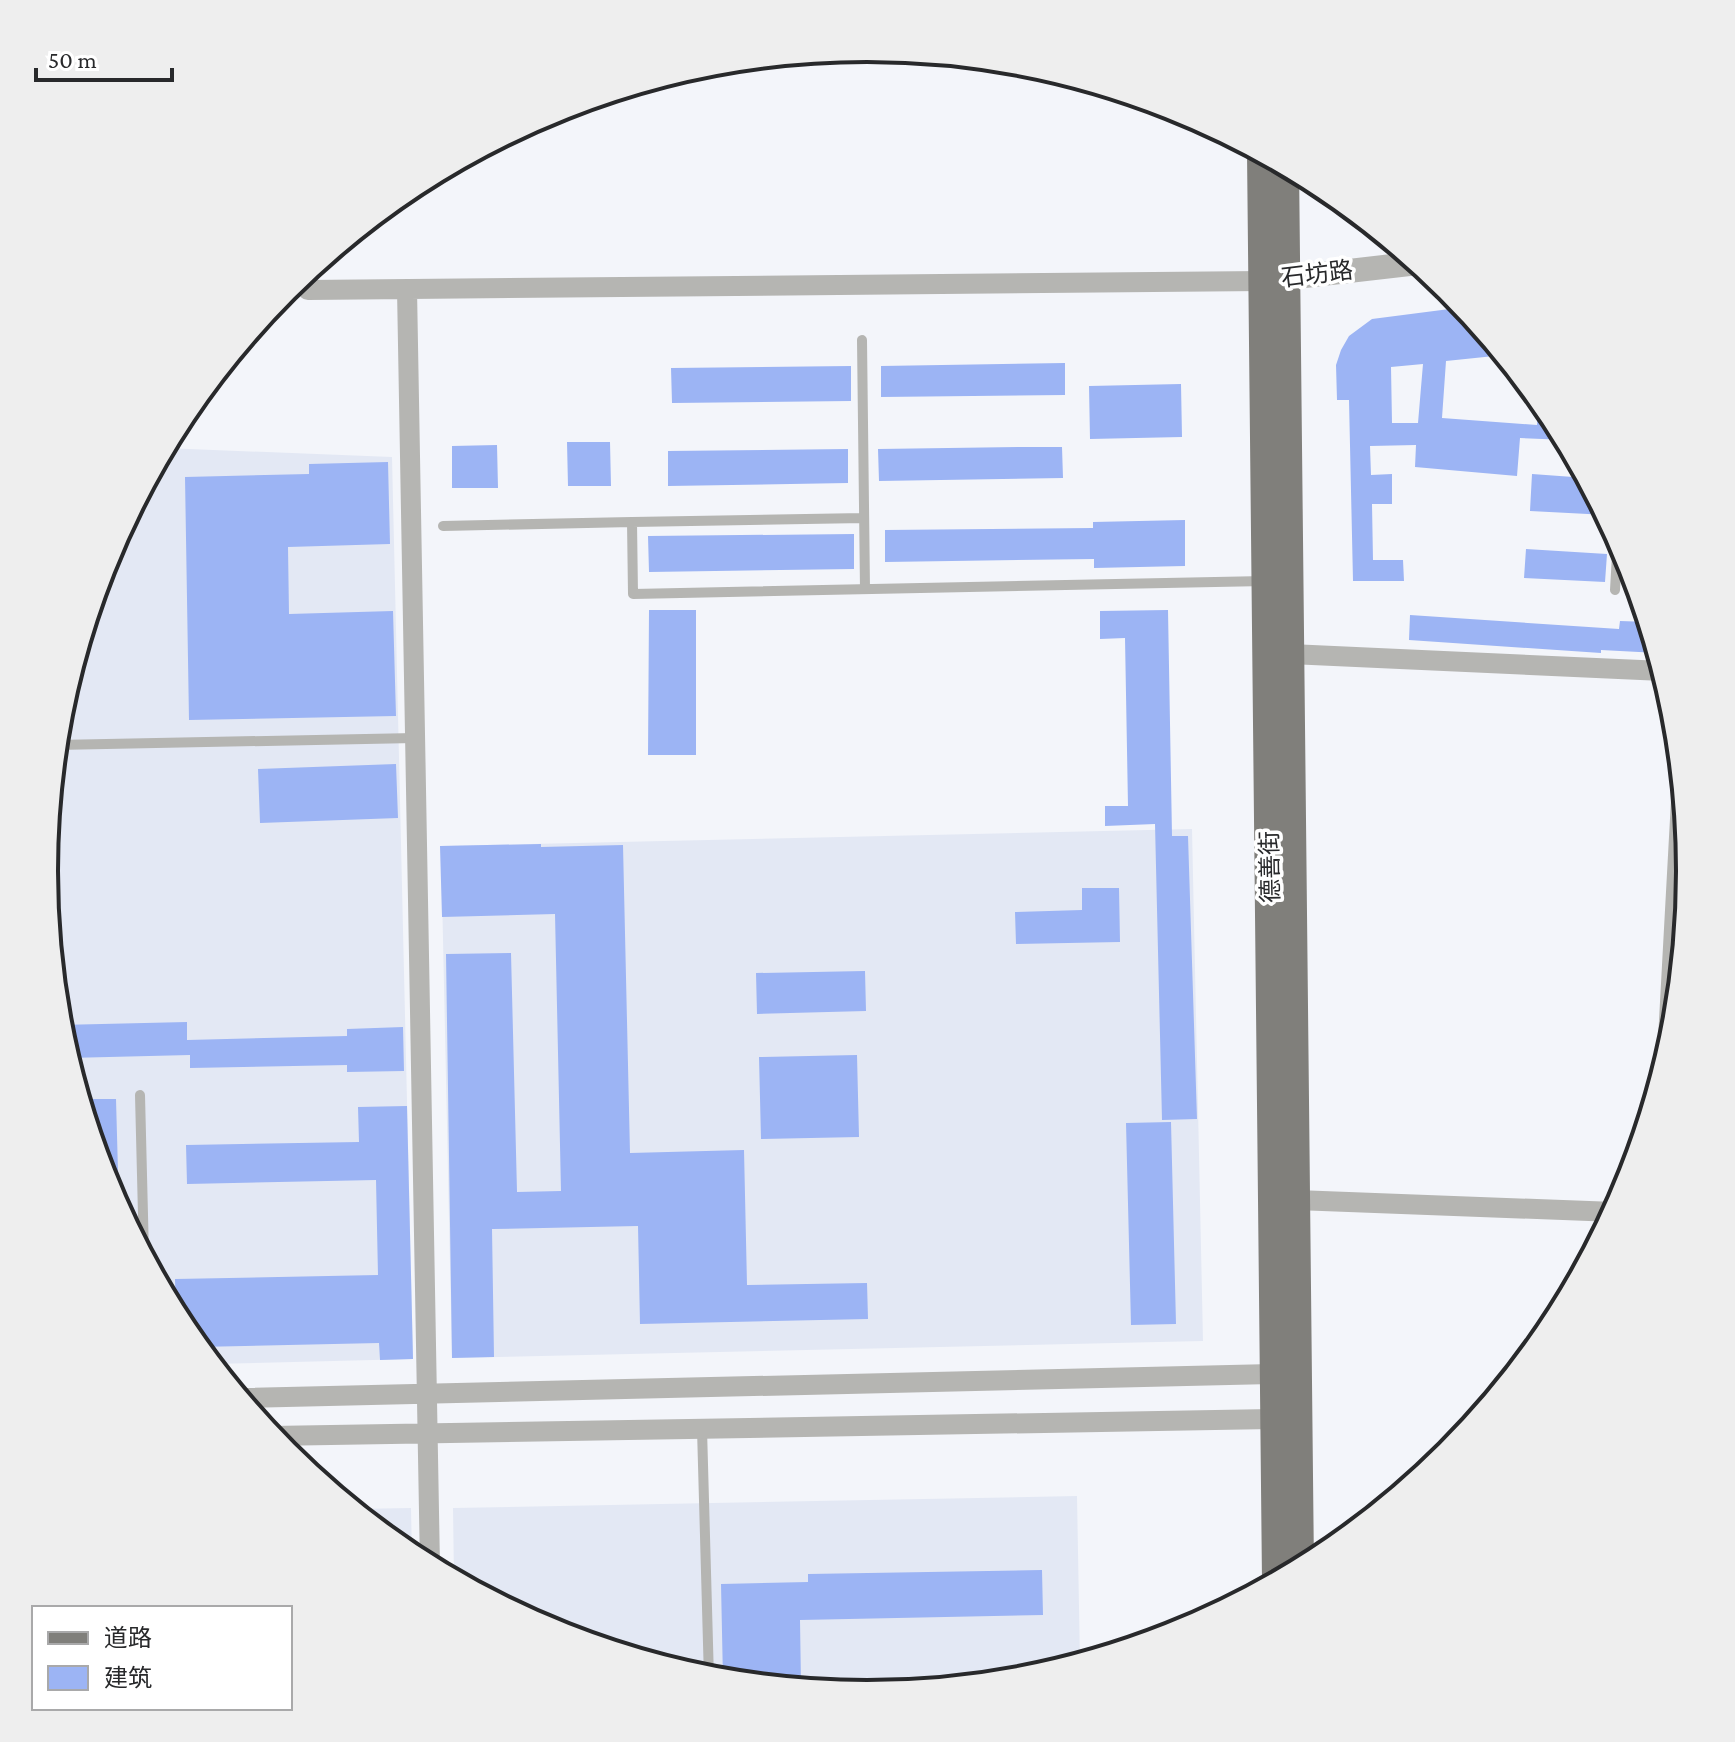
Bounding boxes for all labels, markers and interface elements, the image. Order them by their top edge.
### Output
scale bar [36,32,172,82]
text: 50 m [48,46,97,73]
street label: 石坊路 [1280,256,1354,291]
street label: 德善街 [1255,831,1284,903]
legend [32,1606,292,1710]
text: 道路 [104,1624,152,1651]
text: 建筑 [104,1664,152,1691]

